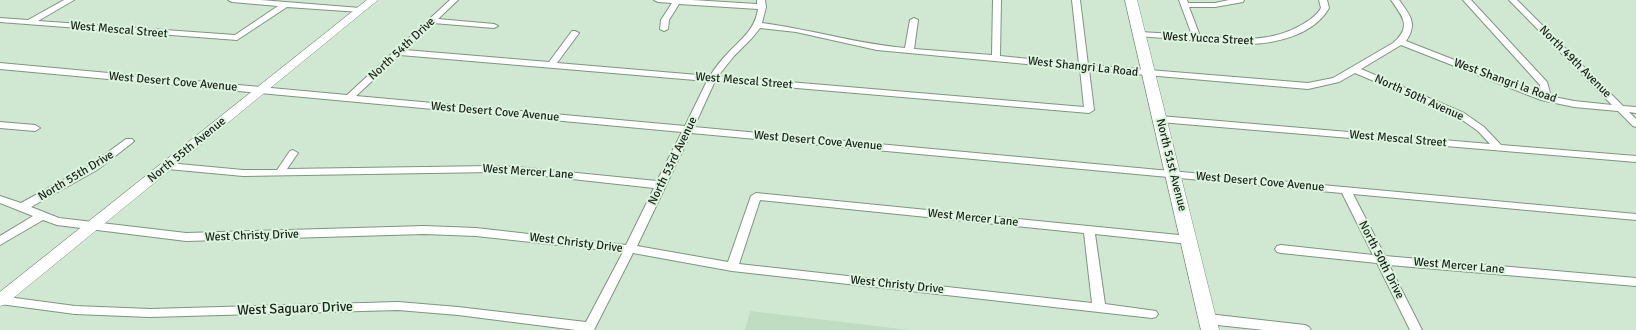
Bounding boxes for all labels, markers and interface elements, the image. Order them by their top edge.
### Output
street label: North 54th Drive [366,15,438,83]
street label: West Mescal Street [70,19,168,41]
street label: North 49th Avenue [1536,23,1614,101]
street label: West Yucca Street [1162,29,1254,49]
street label: West Shangri La Road [1027,54,1139,80]
street label: West Shangri la Road [1452,56,1558,106]
street label: West Desert Cove Avenue [108,69,238,95]
street label: West Mescal Street [695,70,793,92]
street label: North 50th Avenue [1372,72,1466,124]
street label: West Desert Cove Avenue [430,99,560,125]
street label: North 55th Avenue [145,114,229,186]
street label: North 53rd Avenue [645,115,701,207]
street label: North 51st Avenue [1153,117,1189,213]
street label: West Desert Cove Avenue [753,128,883,154]
street label: West Mescal Street [1349,128,1447,150]
street label: North 55th Drive [36,148,116,204]
street label: West Mercer Lane [482,162,574,182]
street label: West Desert Cove Avenue [1195,169,1325,195]
street label: West Mercer Lane [927,206,1019,230]
street label: North 50th Drive [1355,219,1407,301]
street label: West Christy Drive [205,227,299,245]
street label: West Christy Drive [528,230,624,256]
street label: West Mercer Lane [1413,255,1505,277]
street label: West Christy Drive [849,273,945,297]
street label: West Saguaro Drive [237,299,353,319]

